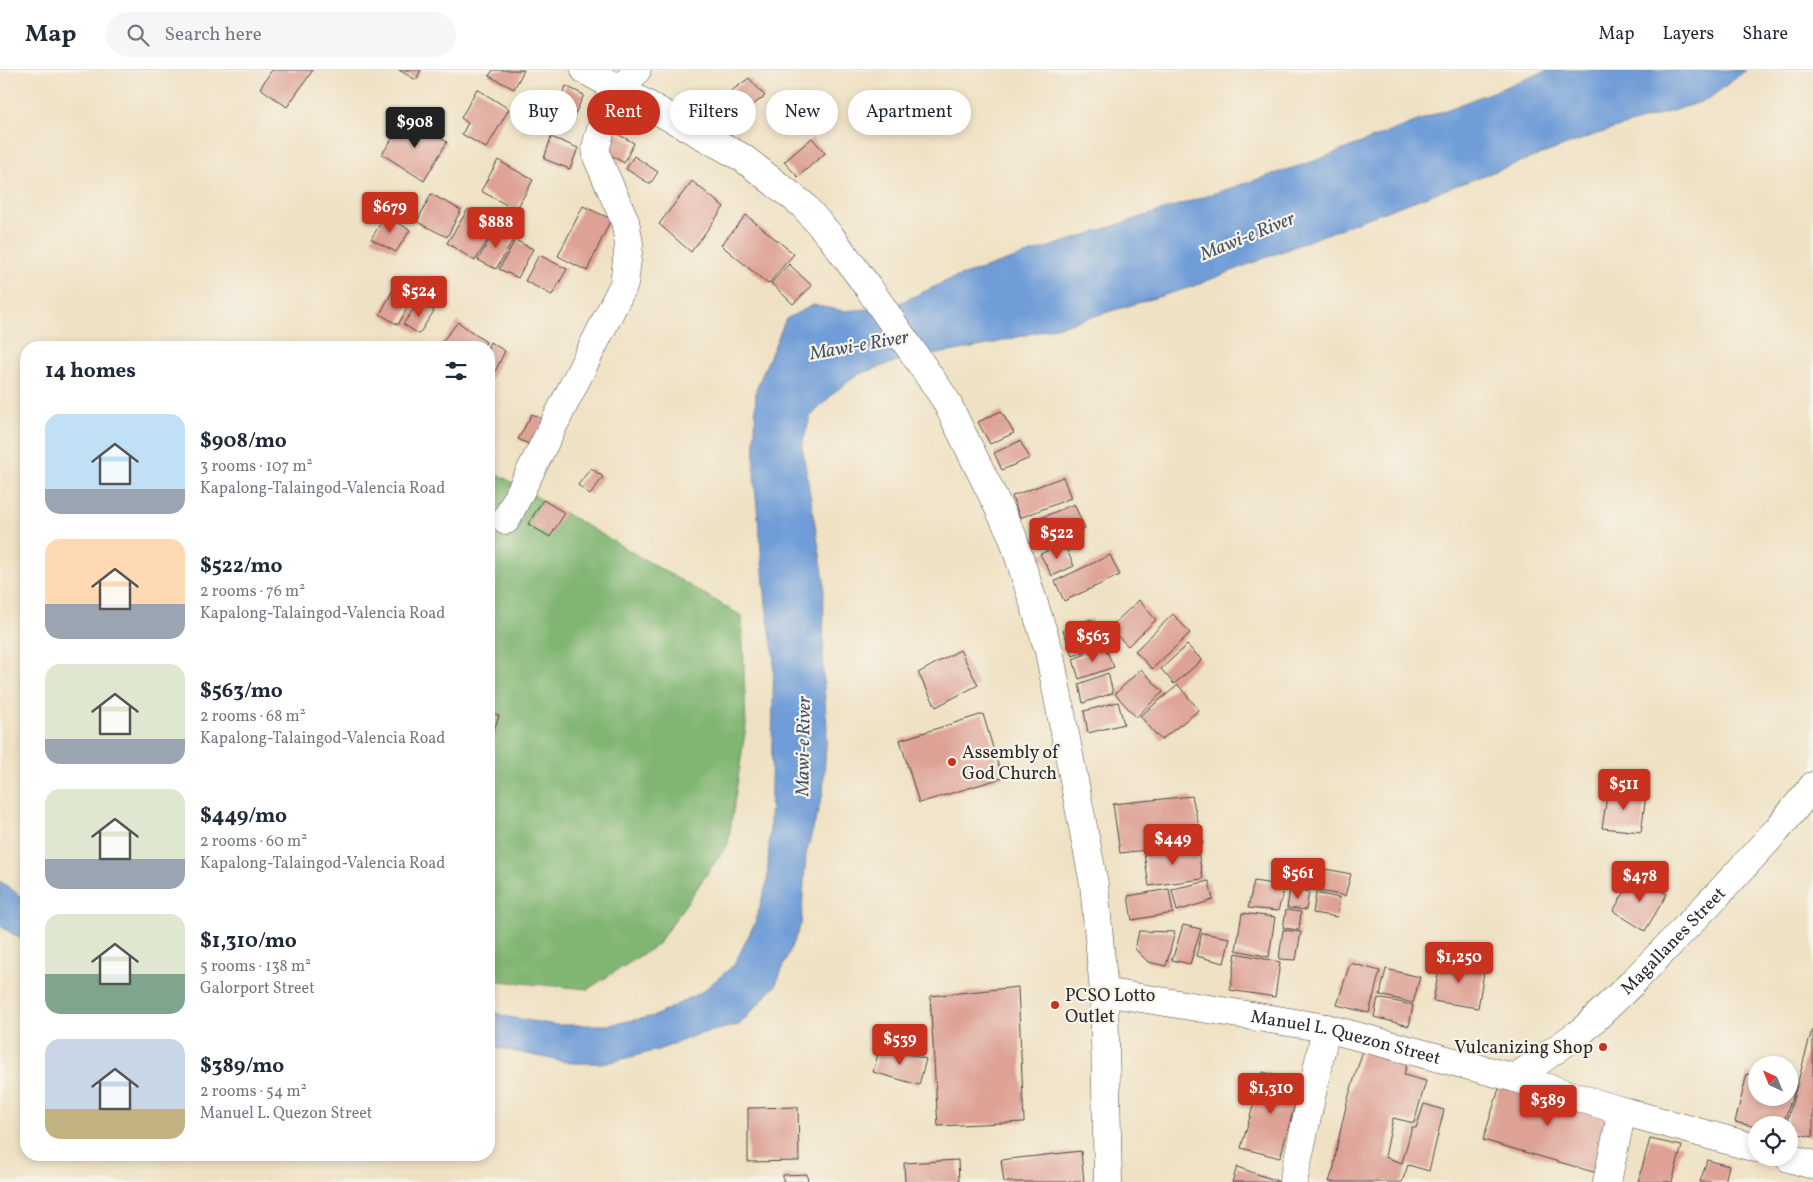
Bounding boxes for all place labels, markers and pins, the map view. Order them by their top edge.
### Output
pin: $908 [385,106,445,149]
pin: $679 [360,191,420,234]
pin: $888 [466,206,526,249]
pin: $524 [389,276,449,318]
pin: $522 [1027,518,1087,560]
pin: $563 [1063,620,1123,663]
place label: Assembly of God Church [962,741,1060,787]
marker: Assembly of God Church [946,756,958,768]
pin: $511 [1594,768,1654,811]
pin: $449 [1143,824,1203,866]
pin: $561 [1268,858,1328,900]
pin: $478 [1610,860,1670,903]
pin: $1,250 [1418,942,1500,984]
place label: PCSO Lotto Outlet [1065,984,1155,1030]
marker: PCSO Lotto Outlet [1049,999,1061,1011]
pin: $539 [870,1024,930,1066]
place label: Vulcanizing Shop [1454,1036,1593,1061]
marker: Vulcanizing Shop [1597,1041,1609,1053]
pin: $1,310 [1230,1072,1312,1115]
pin: $389 [1518,1084,1578,1127]

